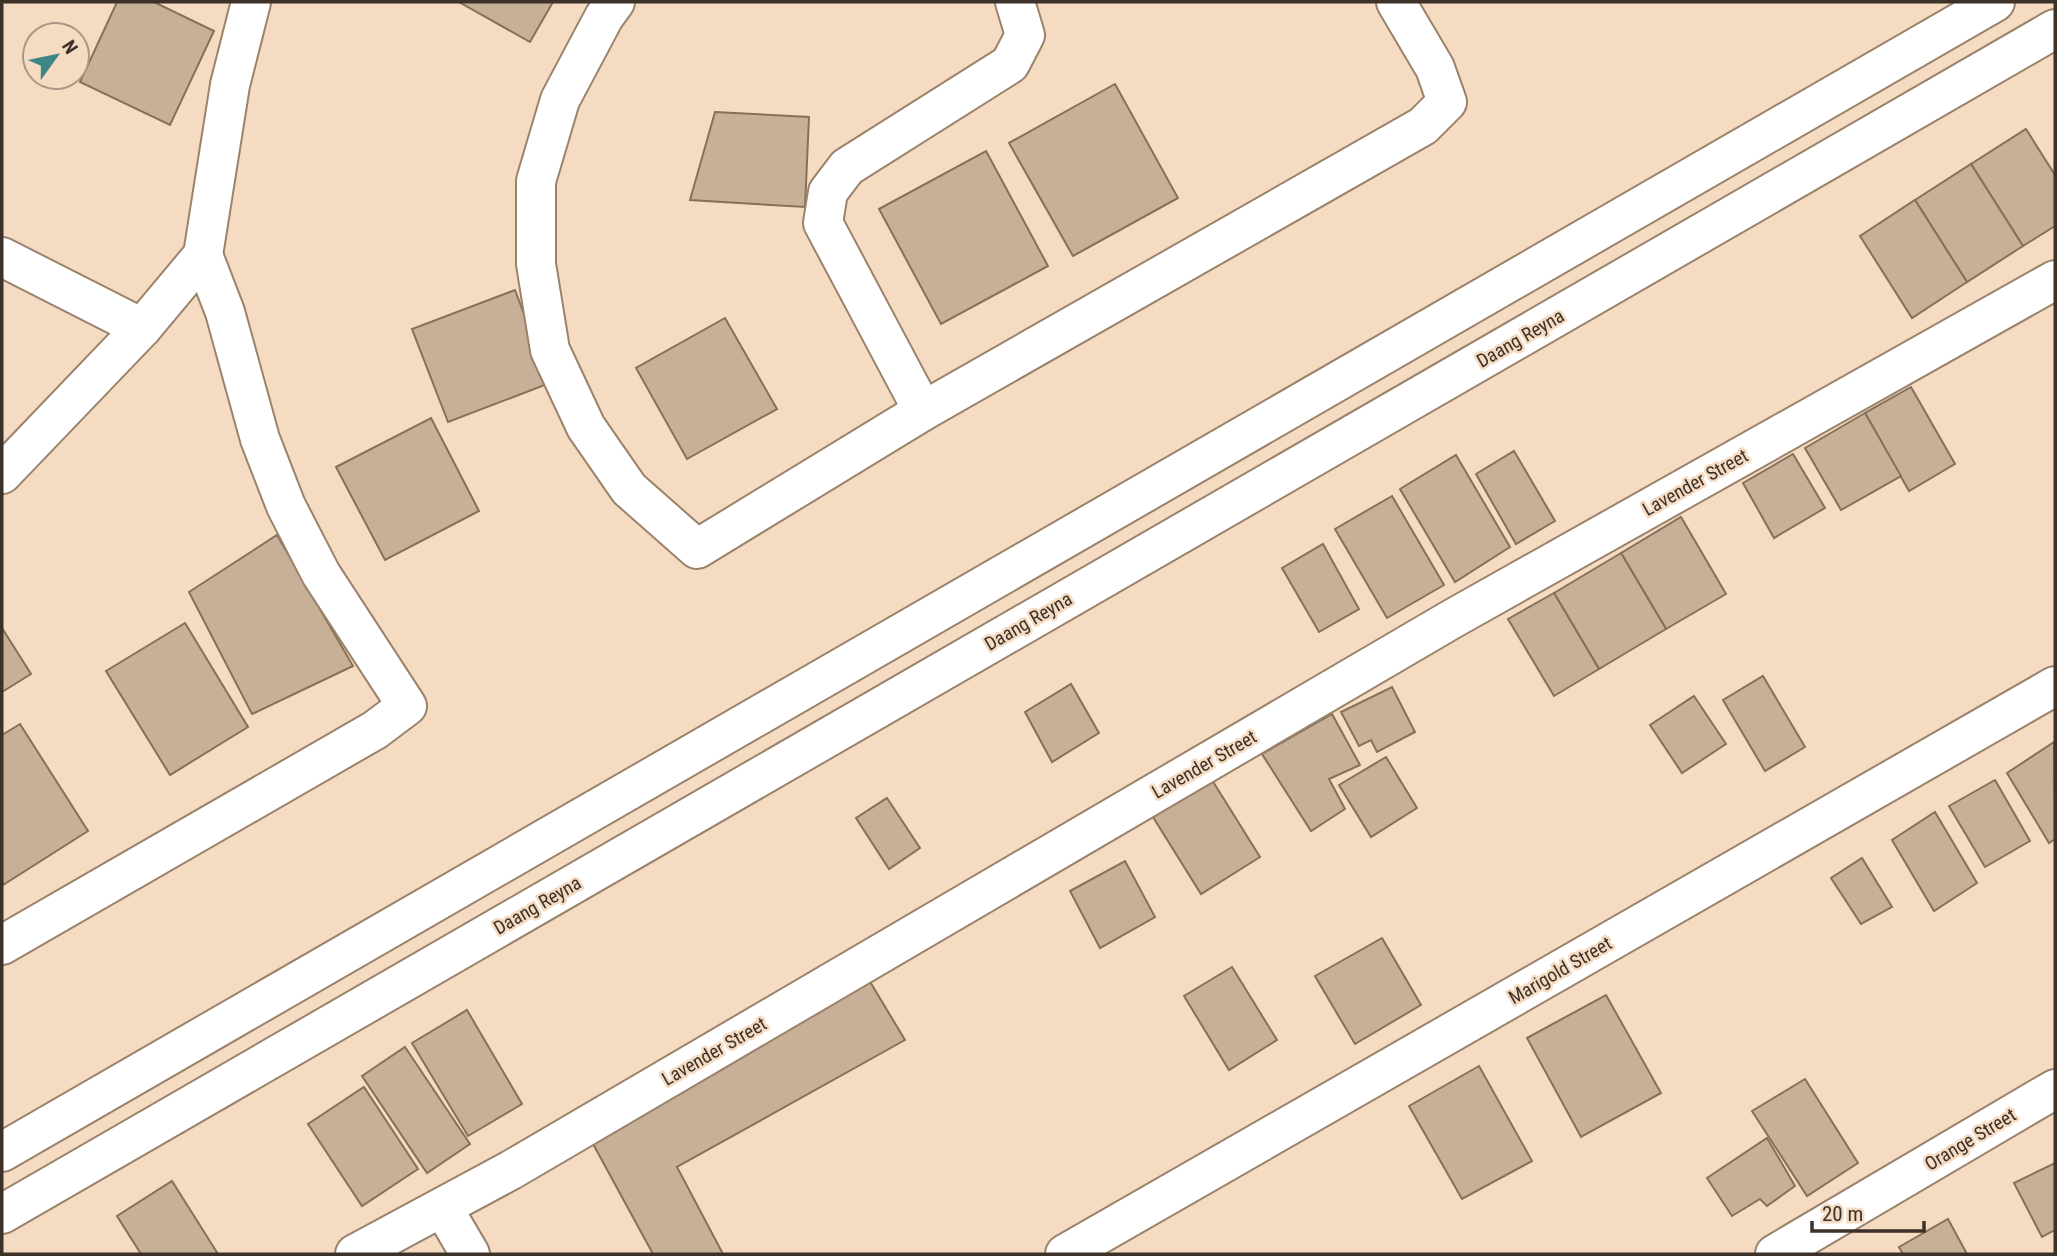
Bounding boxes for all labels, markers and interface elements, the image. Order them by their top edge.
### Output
north arrow [21,21,91,91]
text: N [57,36,83,58]
street label: Daang Reyna [1472,304,1568,373]
street label: Lavender Street [1638,444,1752,521]
street label: Daang Reyna [980,587,1076,656]
street label: Lavender Street [1148,725,1261,804]
street label: Daang Reyna [489,871,585,940]
street label: Marigold Street [1505,932,1616,1009]
street label: Lavender Street [658,1012,771,1091]
street label: Orange Street [1920,1103,2020,1176]
scale bar [1812,1190,1924,1234]
text: 20 m [1822,1202,1863,1226]

